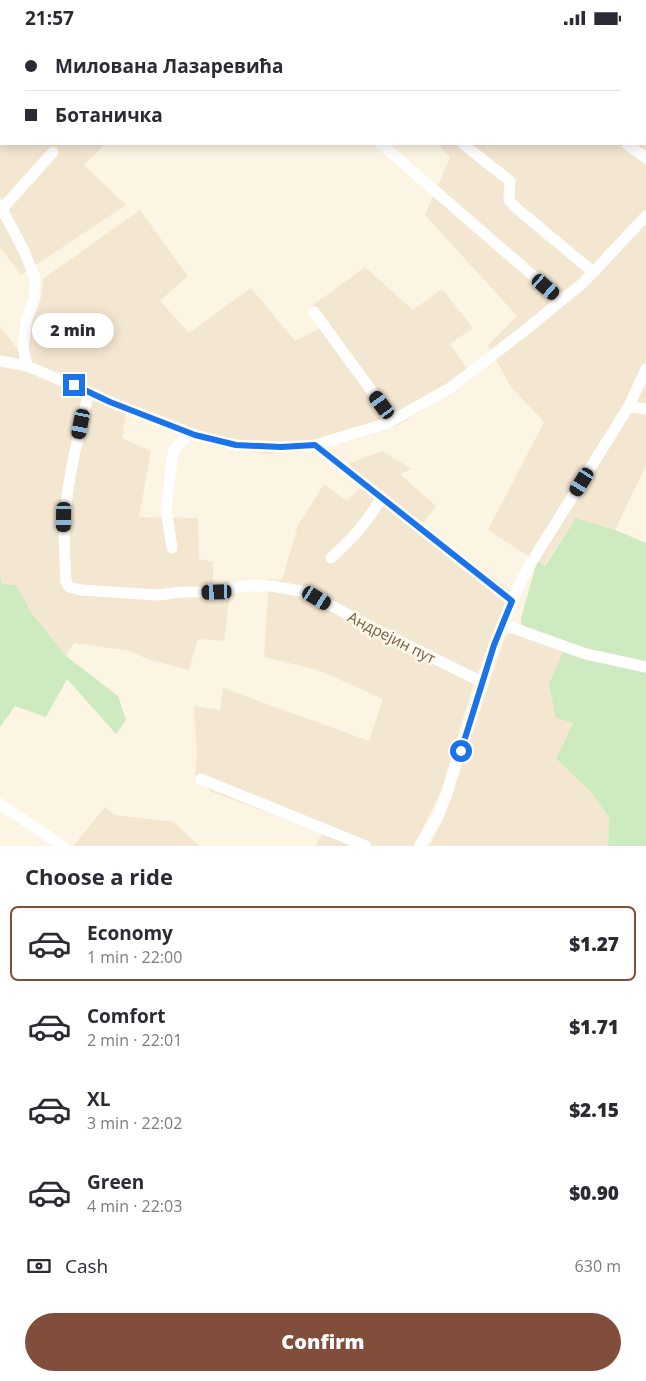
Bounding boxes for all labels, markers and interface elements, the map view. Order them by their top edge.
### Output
text: 21:57 [25,5,74,31]
text: Милована Лазаревића [55,53,284,79]
text: Ботаничка [55,102,163,128]
car [529,271,562,303]
callout: 2 min [33,313,115,347]
text: 2 min [50,319,96,341]
route end [63,374,85,396]
car [367,388,396,422]
car [70,408,91,440]
car [567,465,596,499]
car [56,502,71,532]
car [201,584,232,600]
car [300,584,333,612]
street label: Андрејин пут [345,606,439,668]
route start [450,740,472,762]
text: Choose a ride [25,861,173,891]
text: Economy [87,920,173,946]
icon: car [27,921,72,966]
text: $1.27 [569,931,619,957]
text: 1 min · 22:00 [87,946,182,968]
text: Comfort [87,1003,166,1029]
icon: car [27,1004,72,1049]
text: $1.71 [569,1014,619,1040]
text: 2 min · 22:01 [87,1029,182,1051]
text: XL [87,1086,110,1112]
icon: car [27,1087,72,1132]
text: $2.15 [569,1097,619,1123]
text: 3 min · 22:02 [87,1112,182,1134]
text: Green [87,1169,144,1195]
icon: car [27,1170,72,1215]
text: $0.90 [569,1180,619,1206]
text: 4 min · 22:03 [87,1195,182,1217]
icon: cash [25,1252,53,1280]
text: Cash [65,1253,108,1279]
text: 630 m [575,1255,621,1277]
button: Confirm [25,1313,621,1371]

